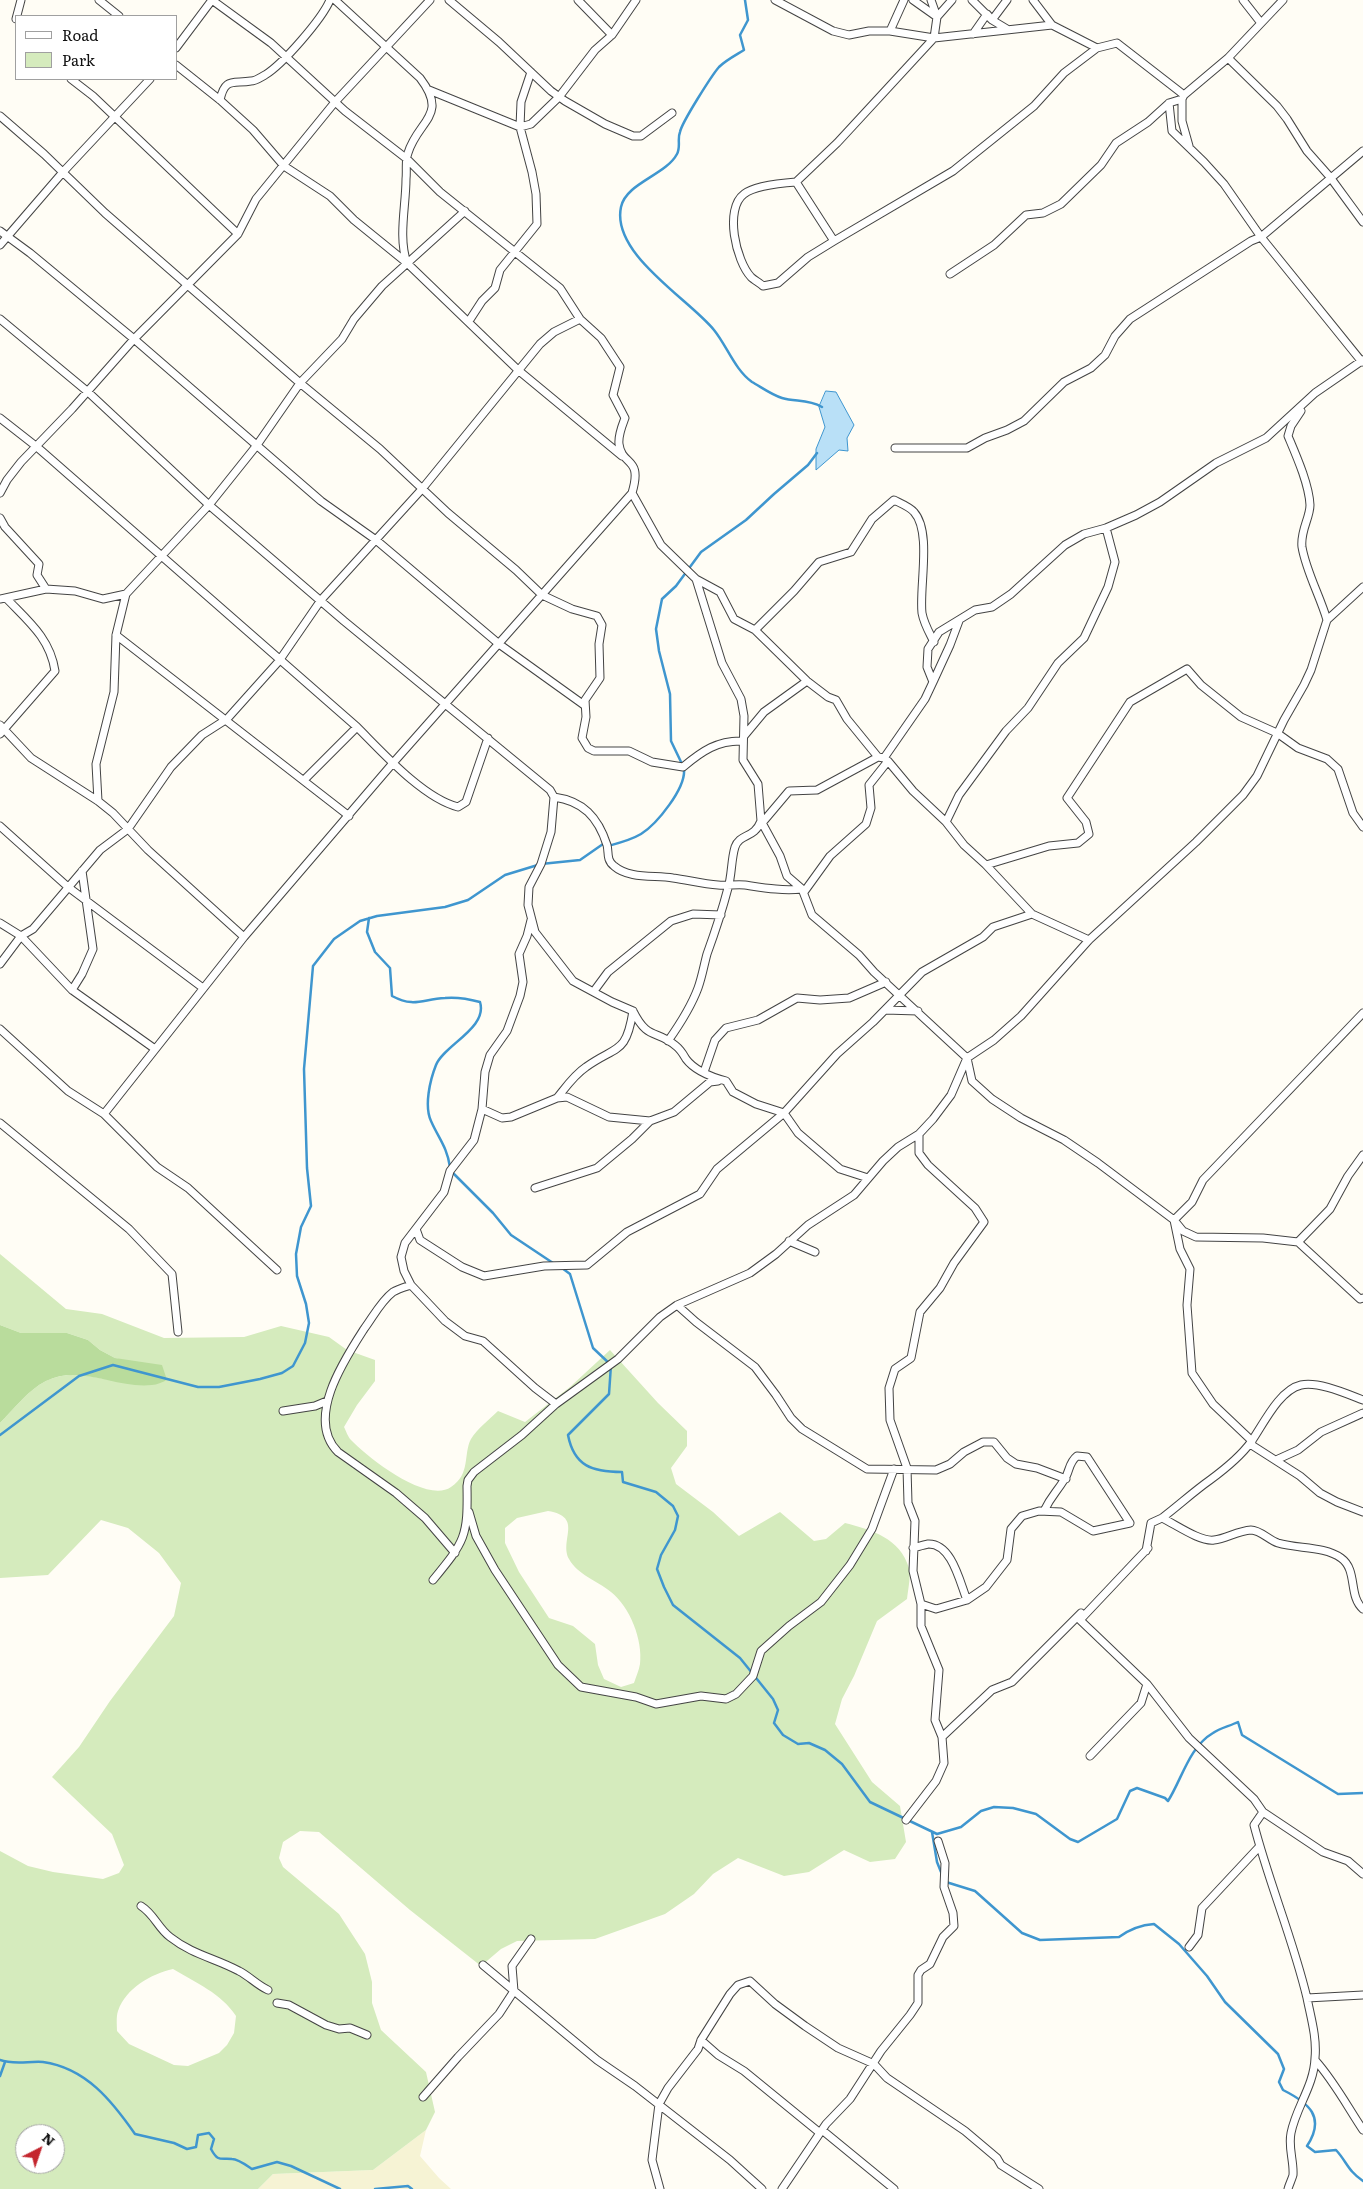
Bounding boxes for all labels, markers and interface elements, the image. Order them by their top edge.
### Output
legend [15,15,178,80]
text: Road [62,23,98,46]
text: Park [62,48,95,71]
north arrow [15,2124,65,2174]
text: N [38,2127,60,2150]

